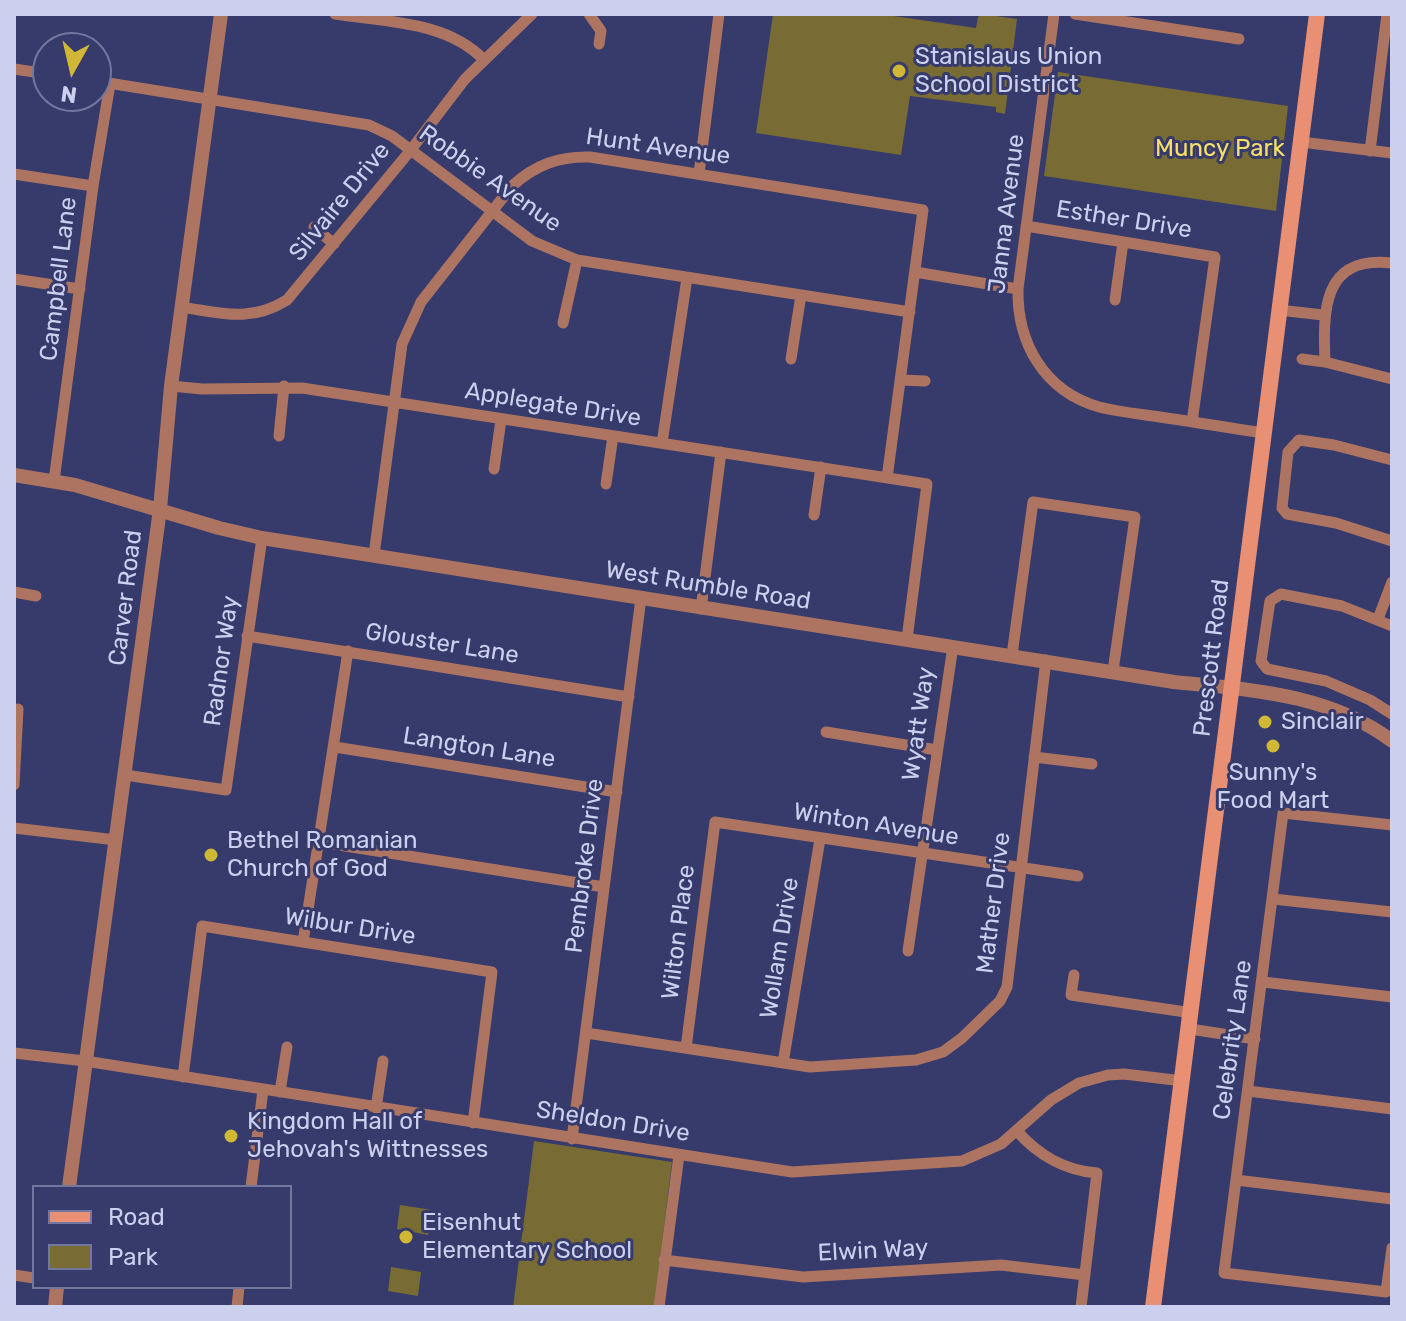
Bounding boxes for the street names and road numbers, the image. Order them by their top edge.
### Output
street label: Robbie Avenue [413,119,567,239]
street label: Hunt Avenue [584,123,732,171]
street label: Janna Avenue [983,133,1031,295]
street label: Silvaire Drive [283,137,397,267]
street label: Campbell Lane [35,195,83,363]
street label: Esther Drive [1054,195,1194,245]
street label: Applegate Drive [463,377,643,433]
street label: Carver Road [103,528,149,668]
street label: West Rumble Road [603,556,813,616]
street label: Prescott Road [1188,578,1236,738]
street label: Radnor Way [199,594,245,728]
street label: Glouster Lane [363,618,521,670]
street label: Wyatt Way [897,665,941,783]
street label: Langton Lane [401,722,557,774]
street label: Pembroke Drive [560,777,610,955]
street label: Winton Avenue [791,798,961,852]
street label: Mather Drive [971,831,1017,975]
street label: Wilton Place [656,863,702,1001]
street label: Wollam Drive [755,875,805,1021]
street label: Wilbur Drive [282,902,418,952]
street label: Celebrity Lane [1208,958,1258,1122]
street label: Sheldon Drive [534,1096,692,1148]
street label: Elwin Way [817,1234,929,1268]

